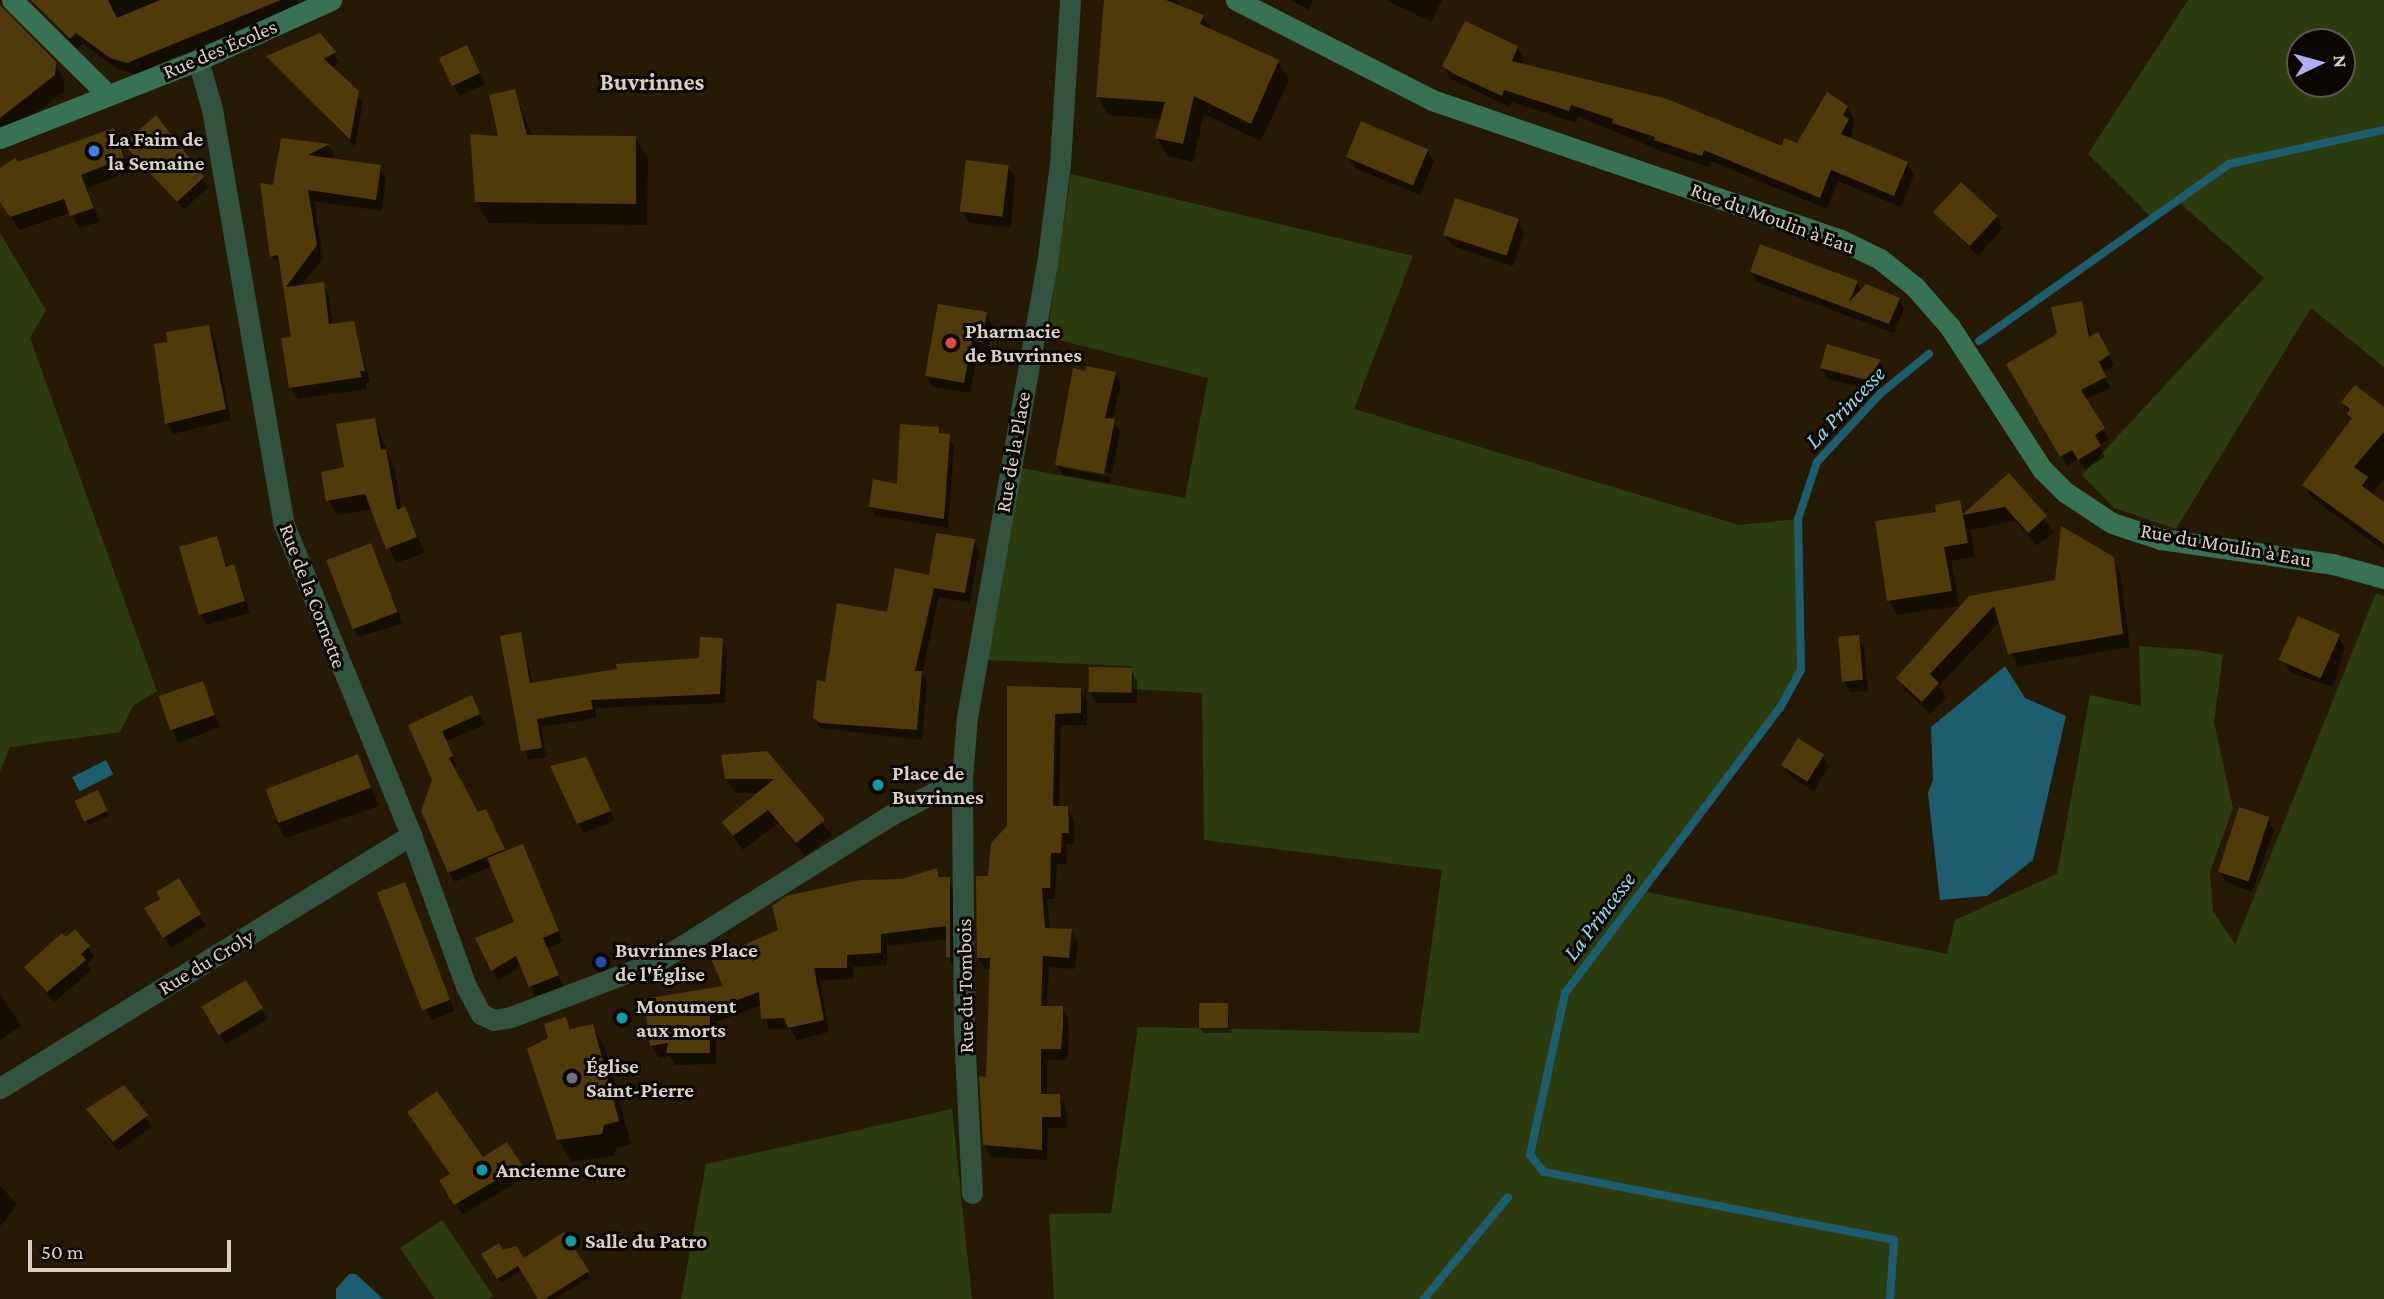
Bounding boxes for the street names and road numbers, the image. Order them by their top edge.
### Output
street label: Rue des Écoles [159,14,281,84]
street label: Rue du Moulin à Eau [1687,177,1859,259]
street label: Rue de la Place [990,389,1036,515]
street label: Rue du Moulin à Eau [2139,518,2313,572]
street label: Rue de la Cornette [274,520,352,672]
street label: Rue du Tombois [951,918,979,1054]
street label: Rue du Croly [154,924,258,1000]

